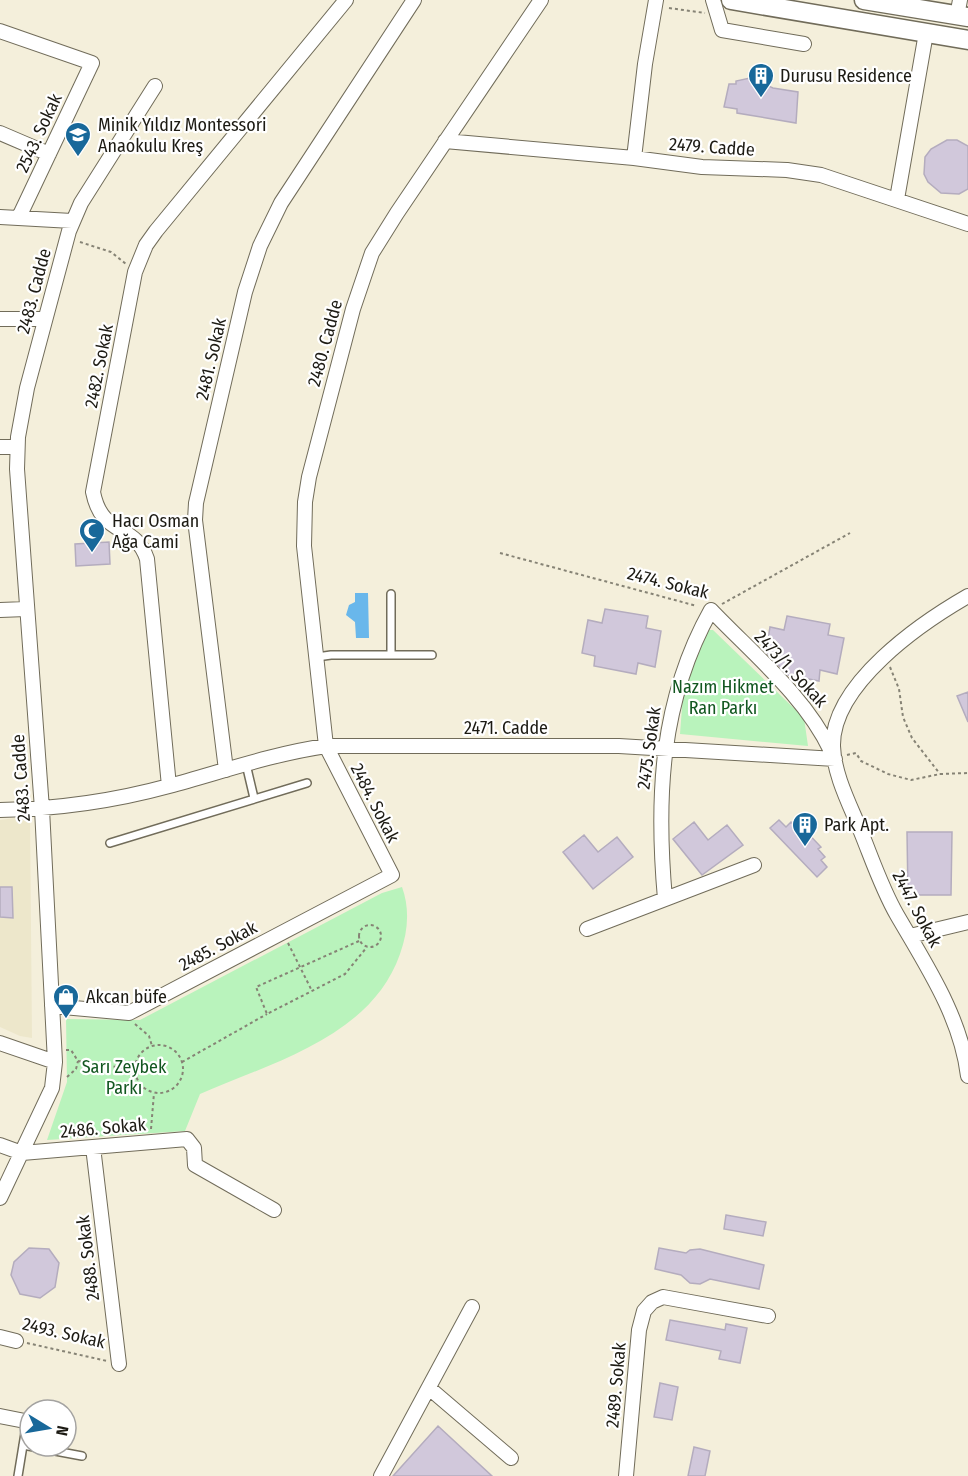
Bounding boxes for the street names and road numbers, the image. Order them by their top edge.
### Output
street label: 2543. Sokak [11,89,67,176]
street label: 2479. Cadde [668,133,756,161]
street label: 2483. Cadde [12,246,56,336]
street label: 2480. Cadde [303,297,347,389]
street label: 2481. Sokak [191,315,231,402]
street label: 2482. Sokak [80,322,118,410]
street label: 2474. Sokak [625,562,712,604]
street label: 2473/1. Sokak [750,626,833,712]
street label: 2475. Sokak [632,705,666,791]
street label: 2471. Cadde [464,717,548,739]
street label: 2483. Cadde [7,734,35,822]
street label: 2484. Sokak [346,760,405,847]
street label: 2447. Sokak [888,867,947,952]
street label: 2485. Sokak [175,916,261,976]
street label: 2486. Sokak [59,1113,147,1143]
street label: 2488. Sokak [72,1213,104,1302]
street label: 2493. Sokak [20,1313,108,1353]
street label: 2489. Sokak [601,1341,631,1429]

